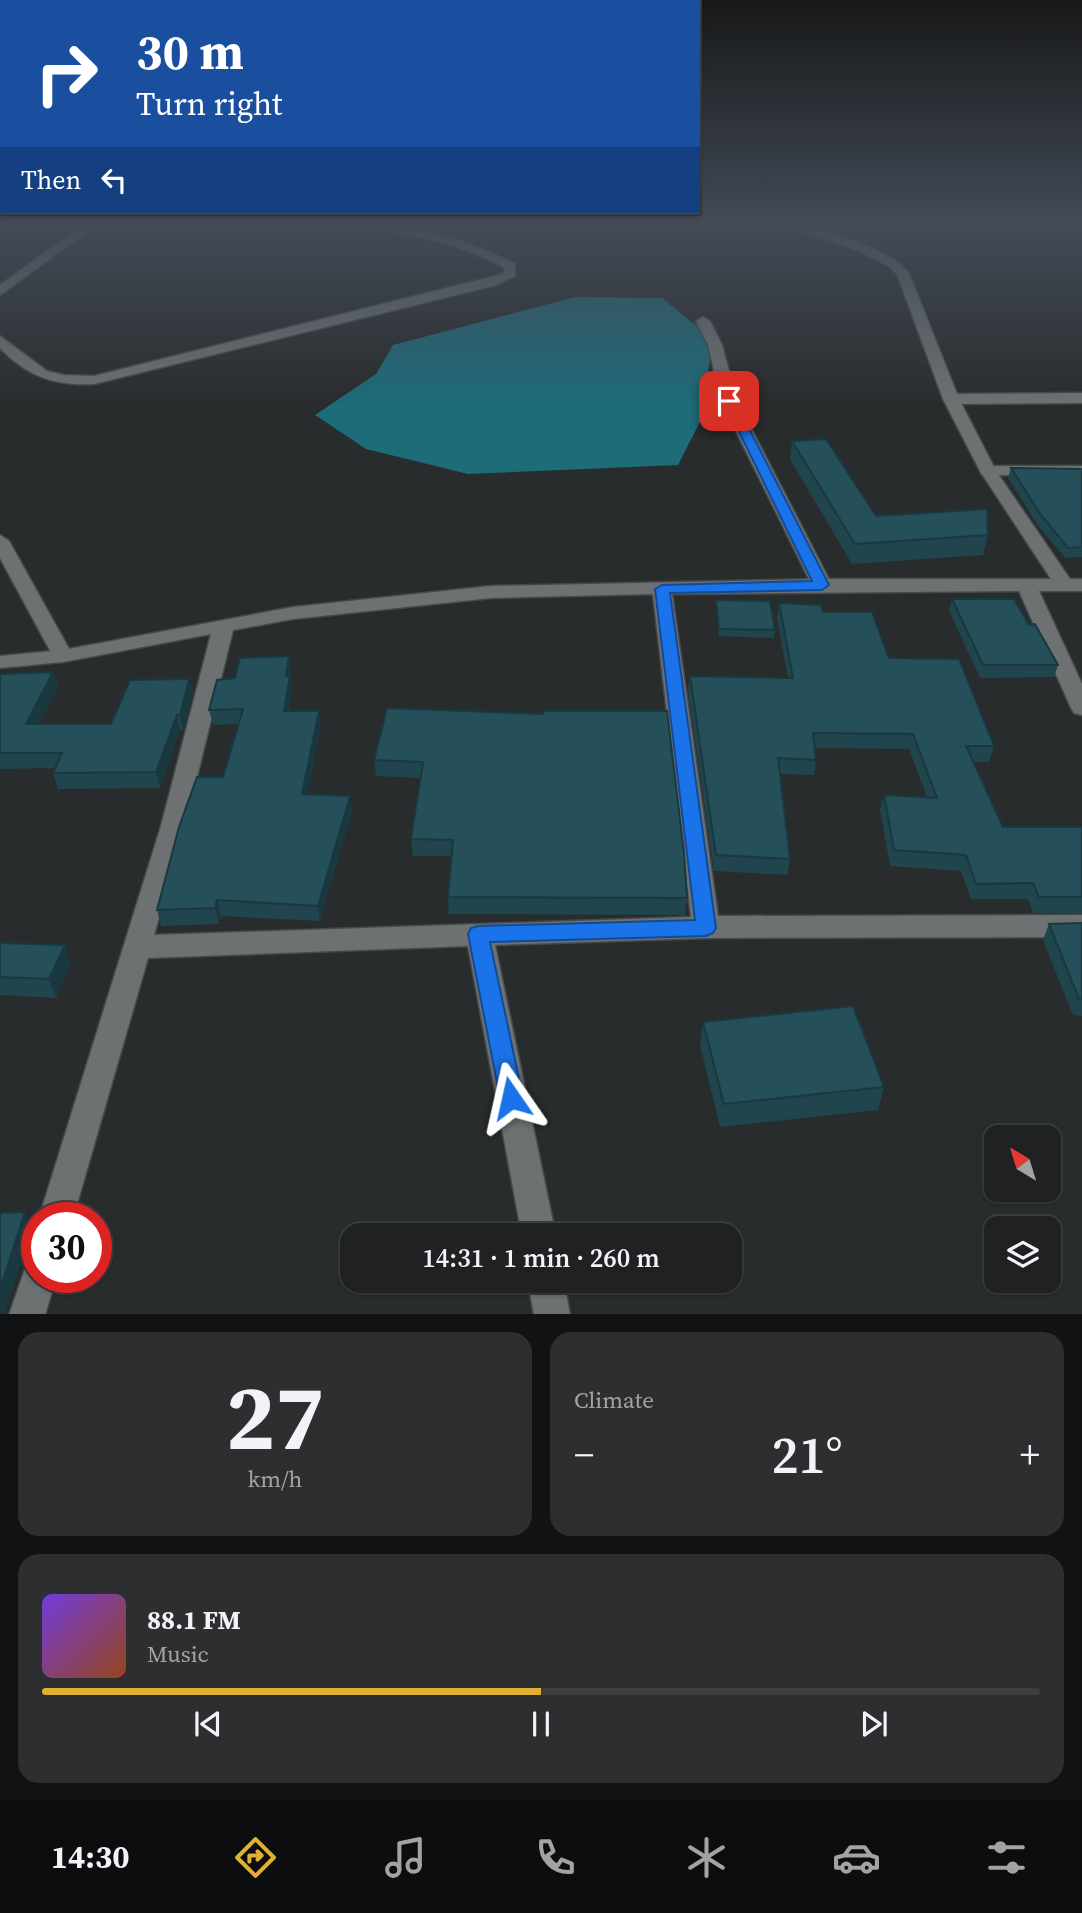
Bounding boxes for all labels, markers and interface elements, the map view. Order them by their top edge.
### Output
text: 30 m [136,18,244,85]
icon: right [21,28,112,119]
text: Turn right [136,82,282,126]
icon: left [95,161,133,199]
text: Then [21,162,81,198]
pin [699,371,759,431]
icon: arrive [710,382,748,420]
position arrow [474,1061,548,1135]
north arrow [984,1125,1060,1202]
map controls [984,1125,1061,1293]
speed limit sign: 30 [21,1202,112,1293]
button: layers [984,1216,1061,1293]
text: 14:31 · 1 min · 260 m [422,1240,660,1276]
text: 27 [226,1355,324,1479]
text: Climate [574,1384,654,1416]
text: 21° [771,1419,843,1490]
text: − [574,1429,594,1481]
text: + [1020,1429,1040,1481]
text: km/h [248,1463,302,1495]
text: 88.1 FM [147,1602,241,1638]
text: Music [147,1638,209,1670]
icon: previous [189,1705,227,1743]
icon: pause [522,1705,560,1743]
icon: next [855,1705,893,1743]
icon: directions [231,1833,280,1882]
icon: music [381,1833,430,1882]
icon: phone [531,1833,580,1882]
icon: climate [682,1833,731,1882]
icon: car [832,1833,881,1882]
icon: filters [982,1833,1031,1882]
text: 14:30 [51,1835,130,1879]

